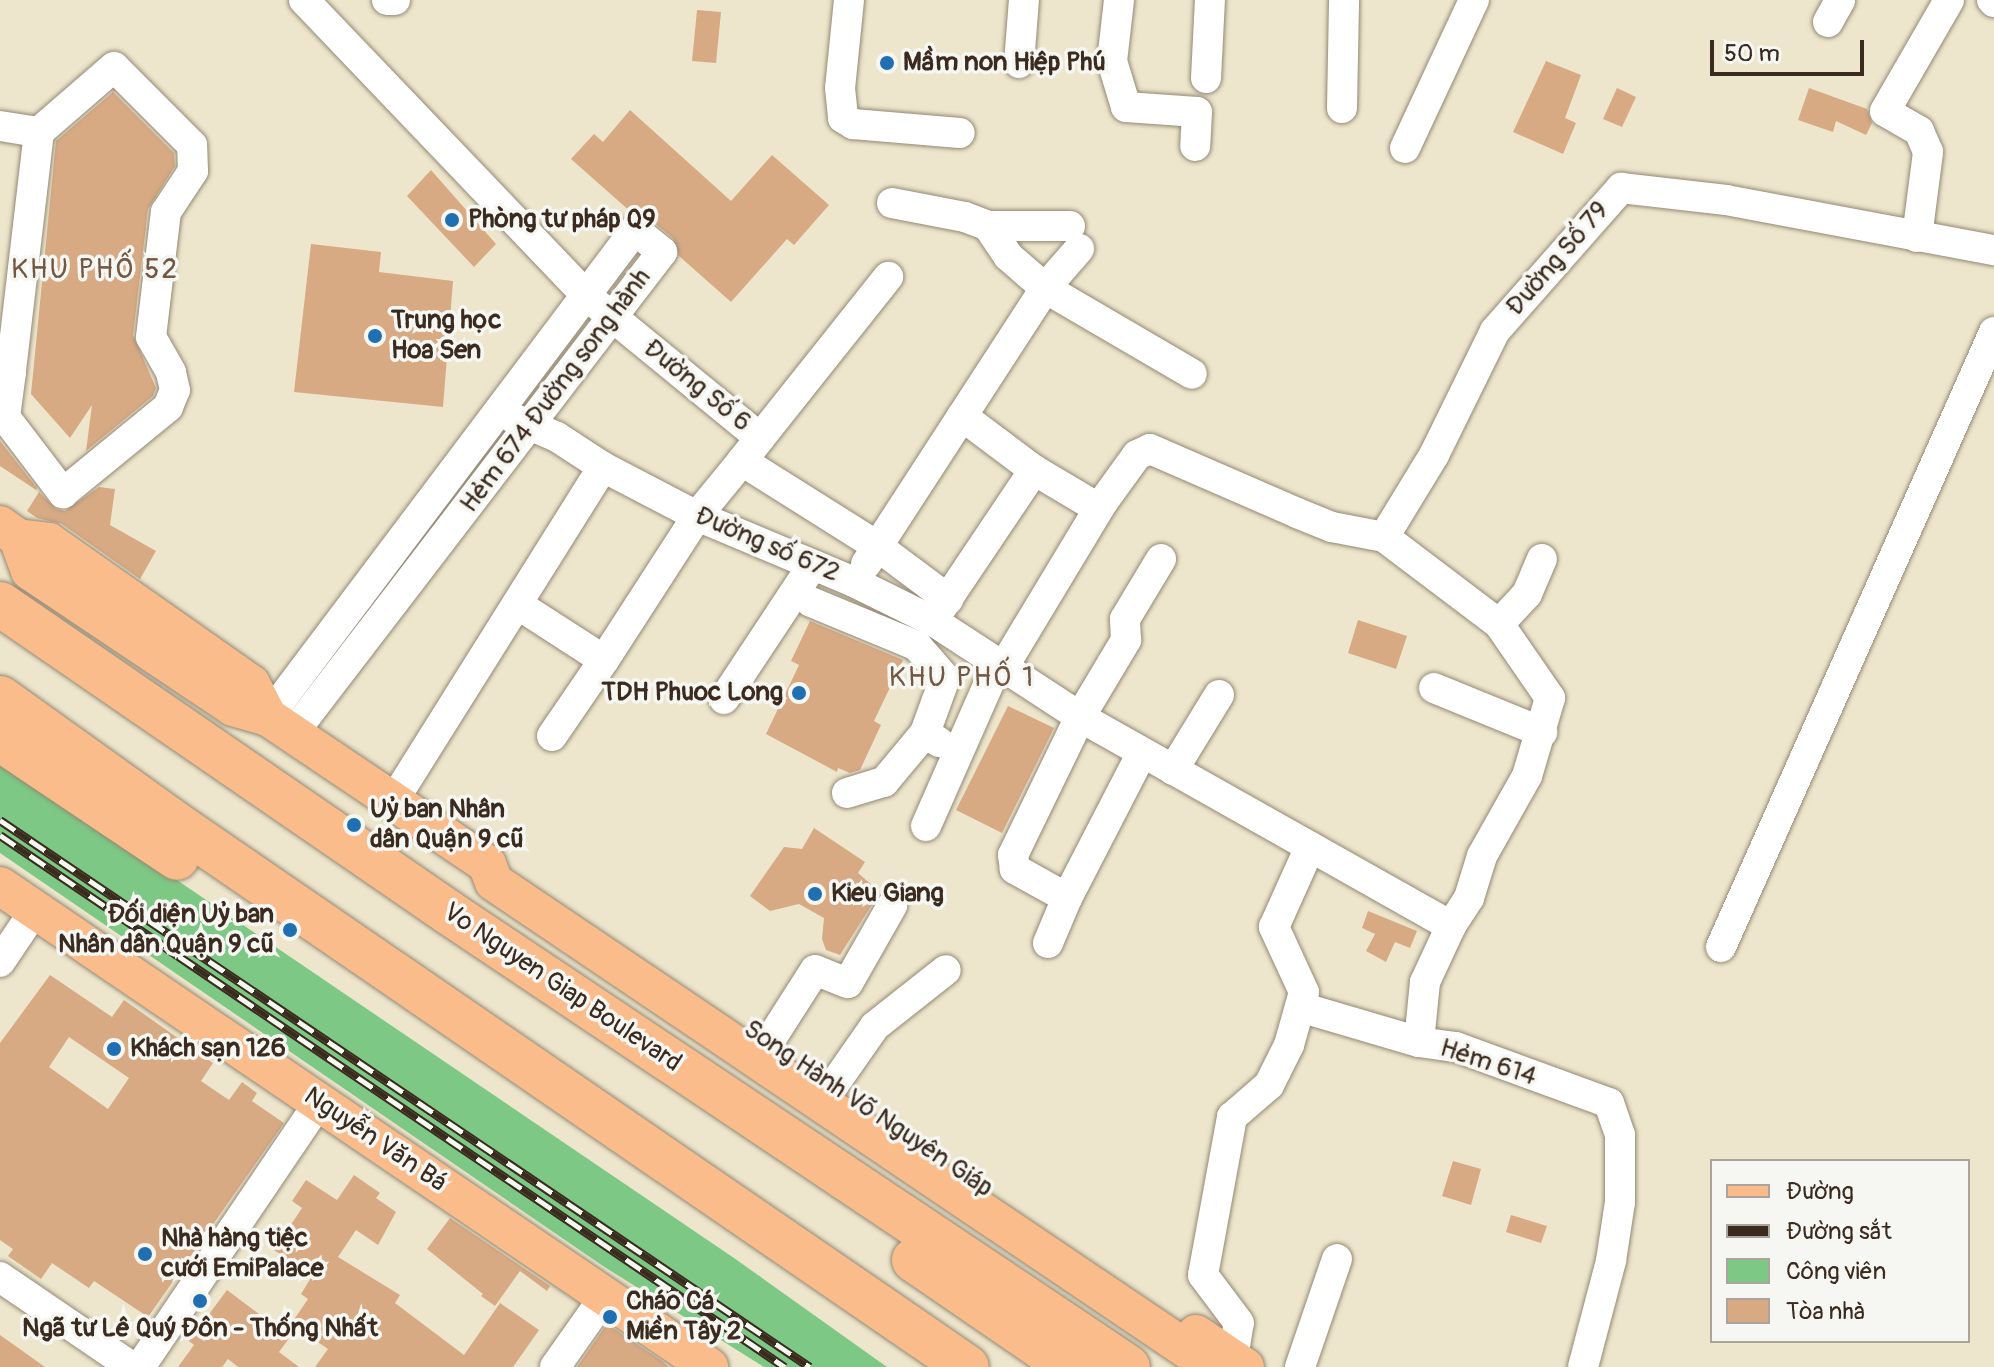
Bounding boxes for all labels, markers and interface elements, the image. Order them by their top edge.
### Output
scale bar [1714,24,1868,74]
text: 50 m [1724,39,1780,68]
place label: Mầm non Hiệp Phú [903,47,1106,79]
marker: Mầm non Hiệp Phú [878,54,896,72]
street label: Đường Số 79 [1500,195,1616,323]
place label: Phòng tư pháp Q9 [468,204,656,236]
marker: Phòng tư pháp Q9 [443,211,461,229]
district label: KHU PHỐ 52 [11,253,179,287]
street label: Hẻm 674 Đường song hành [454,263,658,519]
place label: Trung học Hoa Sen [391,305,501,366]
marker: Trung học Hoa Sen [366,327,384,345]
street label: Đường Số 6 [637,333,757,439]
street label: Đường số 672 [690,501,844,589]
district label: KHU PHỐ 1 [889,661,1035,695]
place label: TDH Phuoc Long [602,677,783,709]
marker: TDH Phuoc Long [790,684,808,702]
place label: Uỷ ban Nhân dân Quận 9 cũ [370,794,524,856]
marker: Uỷ ban Nhân dân Quận 9 cũ [345,816,363,834]
place label: Kieu Giang [831,878,944,910]
marker: Kieu Giang [806,885,824,903]
street label: Vo Nguyen Giap Boulevard [437,897,687,1079]
place label: Đối diện Uỷ ban Nhân dân Quận 9 cũ [58,899,274,960]
marker: Đối diện Uỷ ban Nhân dân Quận 9 cũ [281,921,299,939]
street label: Song Hành Võ Nguyên Giáp [737,1014,999,1204]
place label: Khách sạn 126 [130,1033,286,1065]
street label: Hẻm 614 [1436,1033,1540,1093]
marker: Khách sạn 126 [105,1040,123,1058]
street label: Nguyễn Văn Bá [298,1081,452,1199]
legend [1710,1159,1970,1343]
text: Đường [1786,1177,1854,1206]
text: Đường sắt [1786,1217,1892,1246]
place label: Nhà hàng tiệc cưới EmiPalace [161,1223,324,1284]
marker: Nhà hàng tiệc cưới EmiPalace [136,1245,154,1263]
text: Công viên [1786,1257,1886,1286]
place label: Cháo Cá Miền Tây 2 [626,1286,741,1348]
marker: Ngã tư Lê Quý Đôn - Thống Nhất [191,1292,209,1310]
text: Tòa nhà [1786,1297,1865,1326]
marker: Cháo Cá Miền Tây 2 [601,1308,619,1326]
place label: Ngã tư Lê Quý Đôn - Thống Nhất [22,1313,378,1345]

